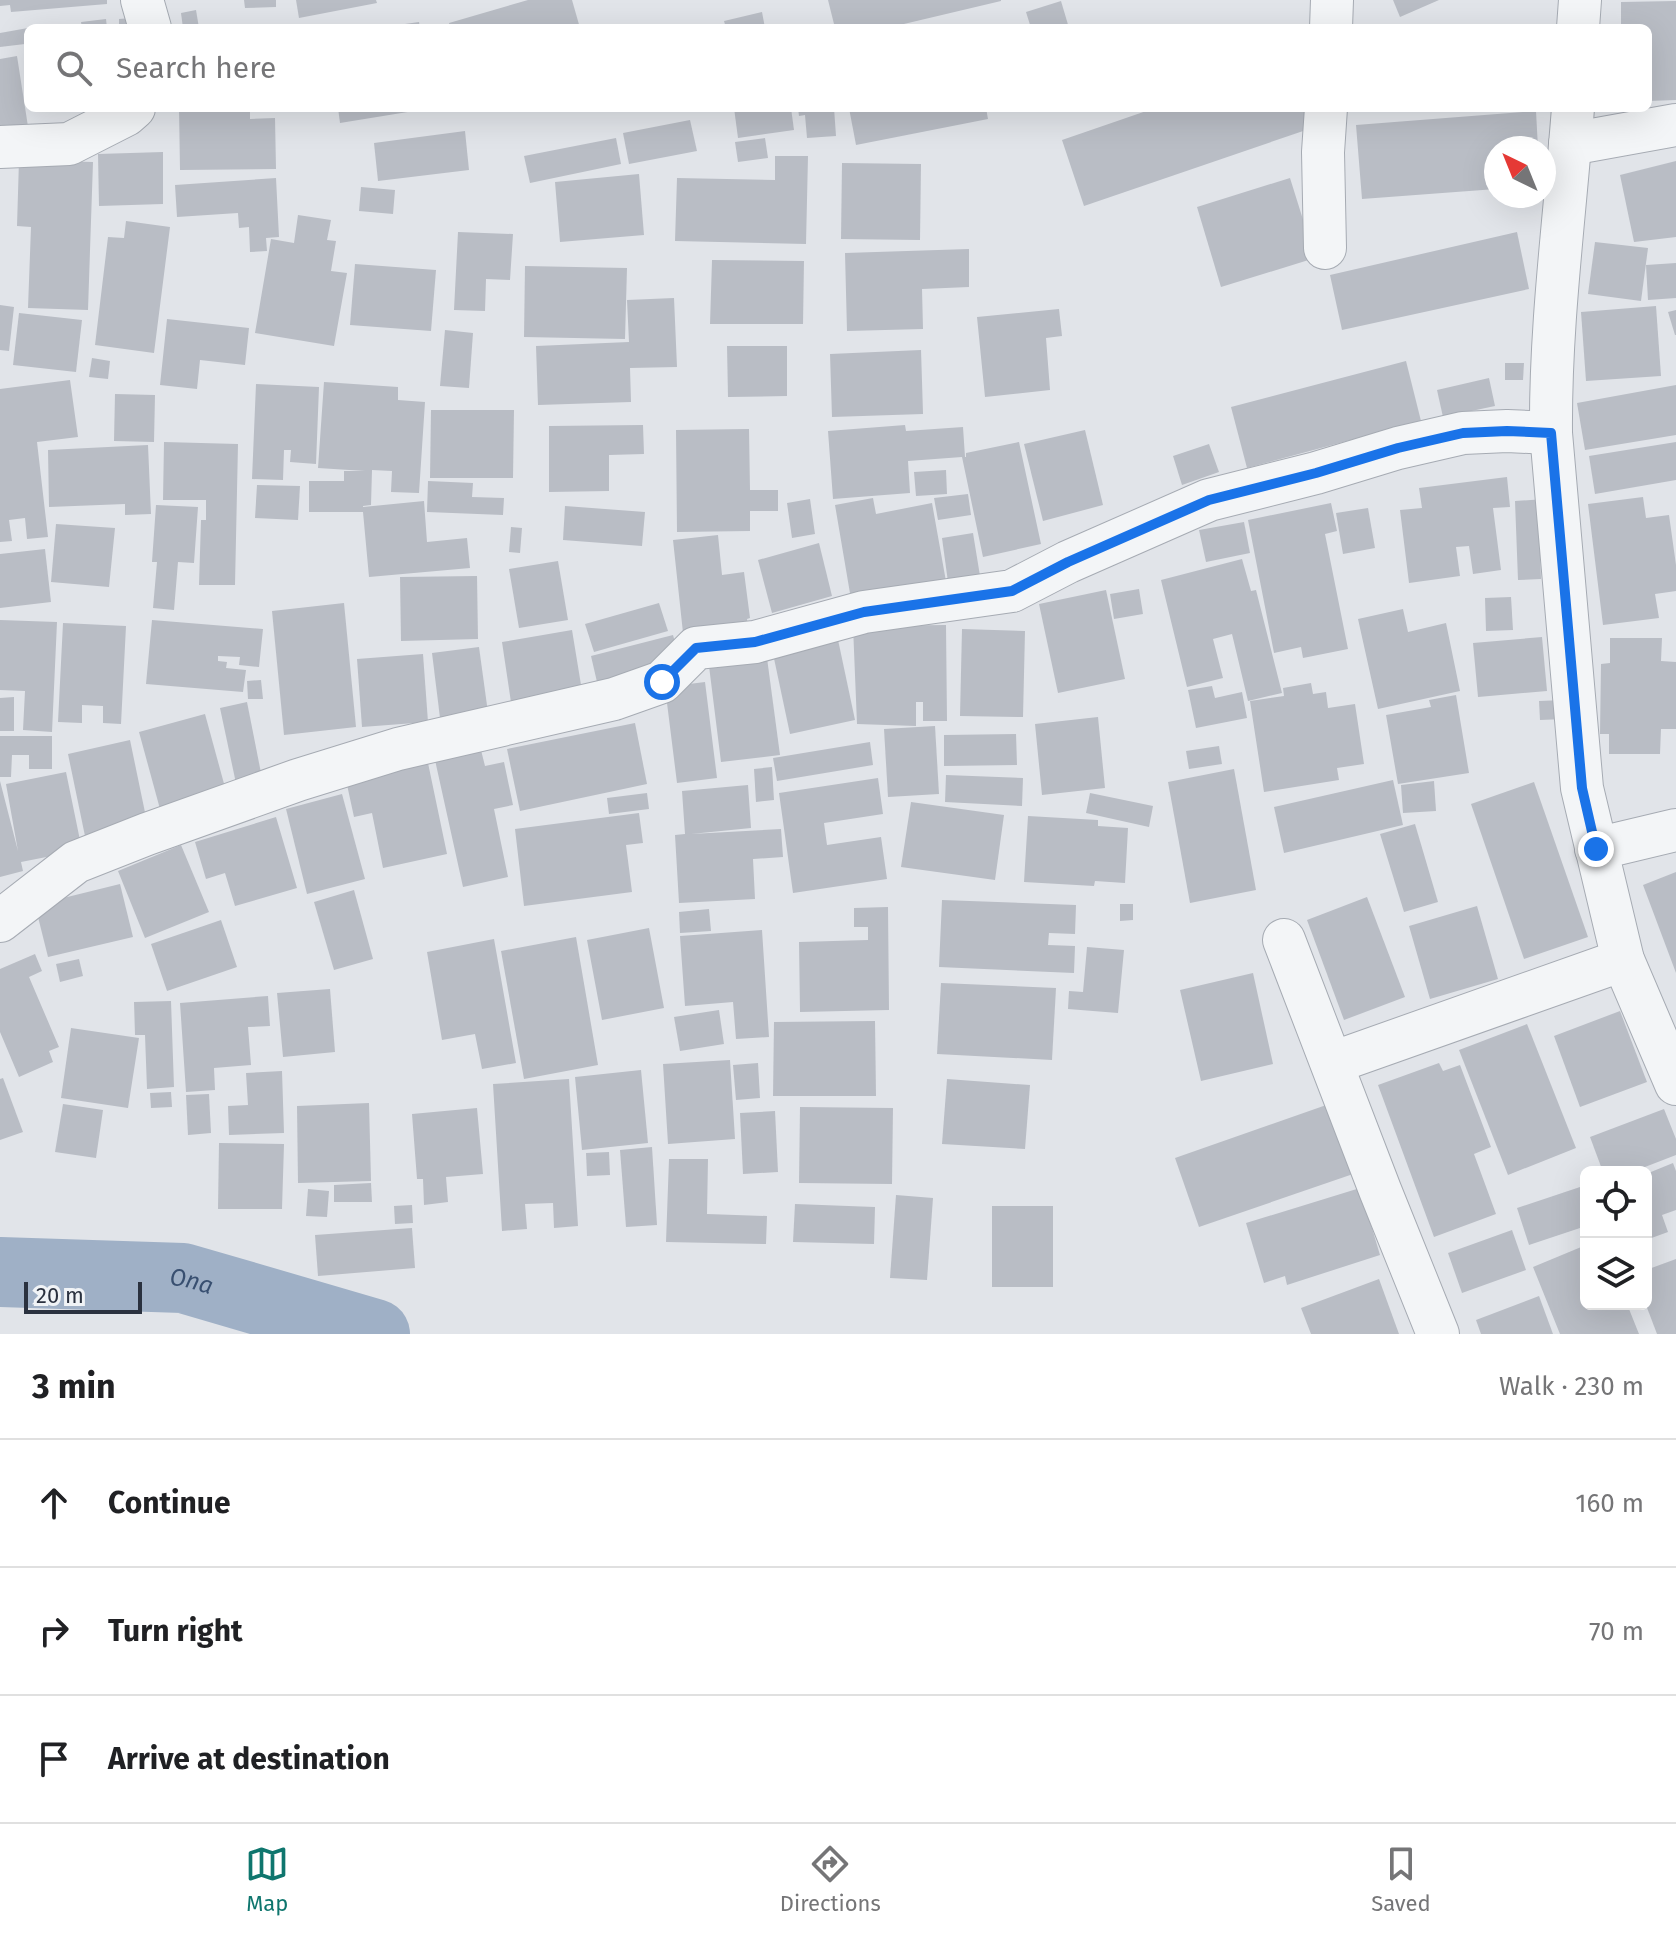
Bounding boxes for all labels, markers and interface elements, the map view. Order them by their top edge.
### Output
search box [24,24,1652,112]
icon: search [52,46,96,90]
text: Search here [116,50,276,86]
north arrow [1484,136,1556,208]
route start [644,664,680,700]
route end [1578,831,1614,867]
map controls [1580,1166,1652,1310]
button: locate [1580,1166,1652,1238]
button: layers [1580,1238,1652,1310]
water label: Ona [169,1264,217,1300]
scale bar [24,1278,142,1314]
text: 20 m [36,1282,84,1309]
text: 3 min [32,1366,116,1407]
text: Walk · 230 m [1499,1371,1644,1402]
icon: ahead [32,1481,76,1525]
text: Continue [108,1485,231,1521]
text: 160 m [1575,1488,1644,1519]
icon: right [32,1609,76,1653]
text: Turn right [108,1613,243,1649]
text: 70 m [1589,1616,1644,1647]
icon: arrive [32,1737,76,1781]
text: Arrive at destination [108,1741,390,1777]
tab: Map [245,1842,289,1917]
tab: Directions [780,1842,881,1917]
tab: Saved [1371,1842,1431,1917]

